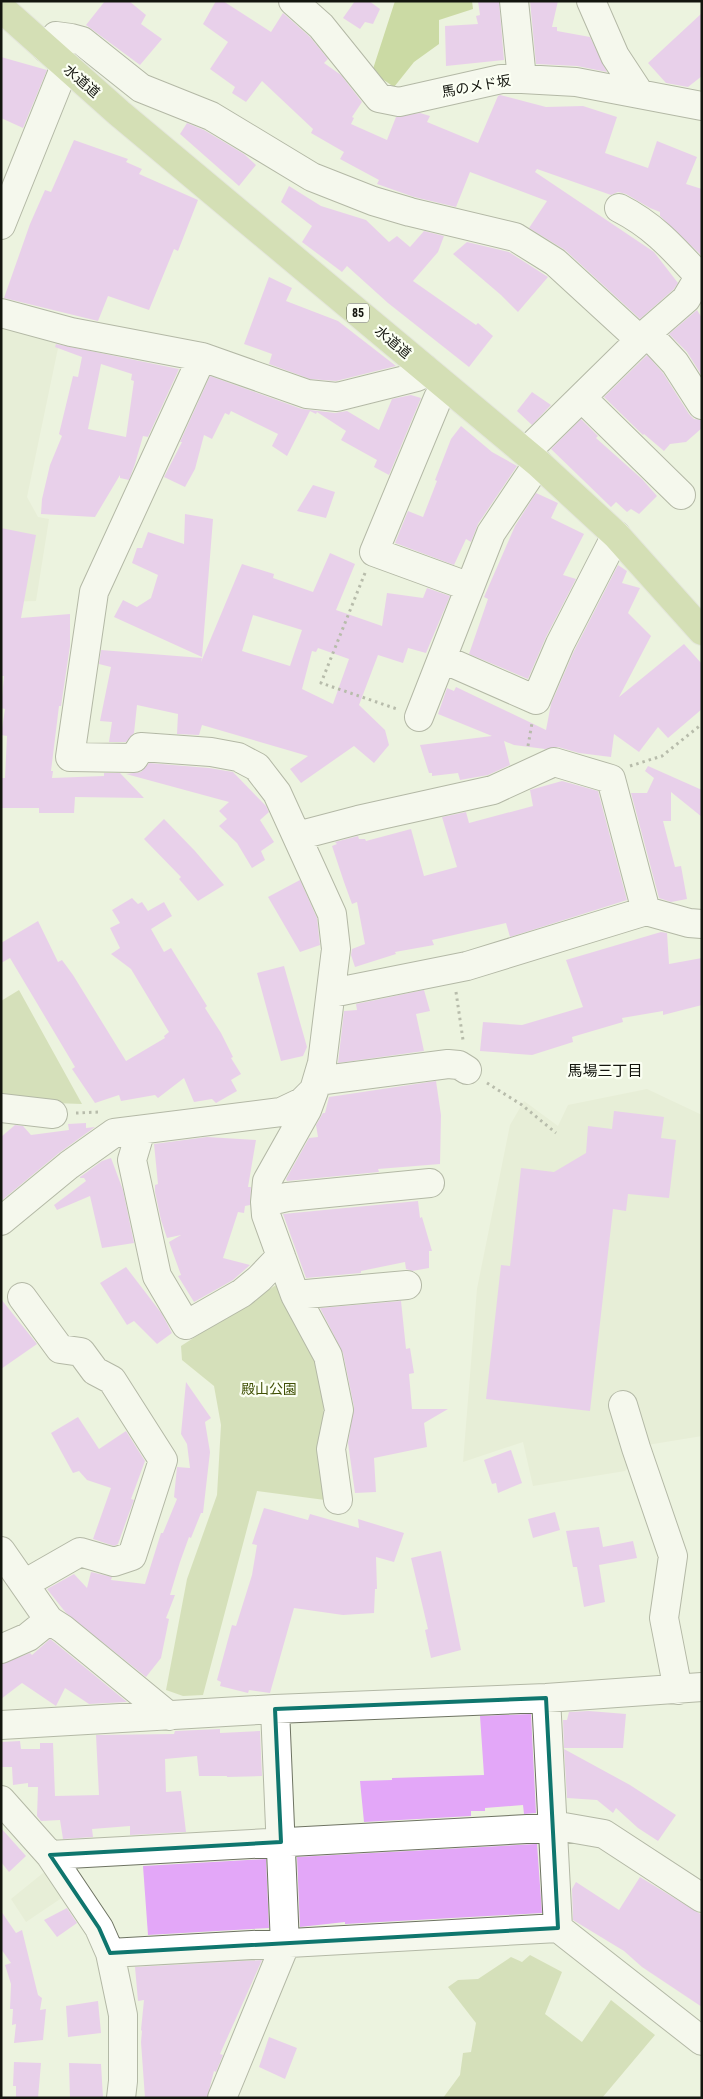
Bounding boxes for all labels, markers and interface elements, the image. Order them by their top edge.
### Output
street label: 水道道 [61,61,103,101]
street label: 馬のメド坂 [440,72,512,100]
road number: 85 [347,304,369,322]
street label: 水道道 [372,322,414,362]
district label: 馬場三丁目 [567,1062,643,1080]
park label: 殿山公園 [241,1381,297,1397]

